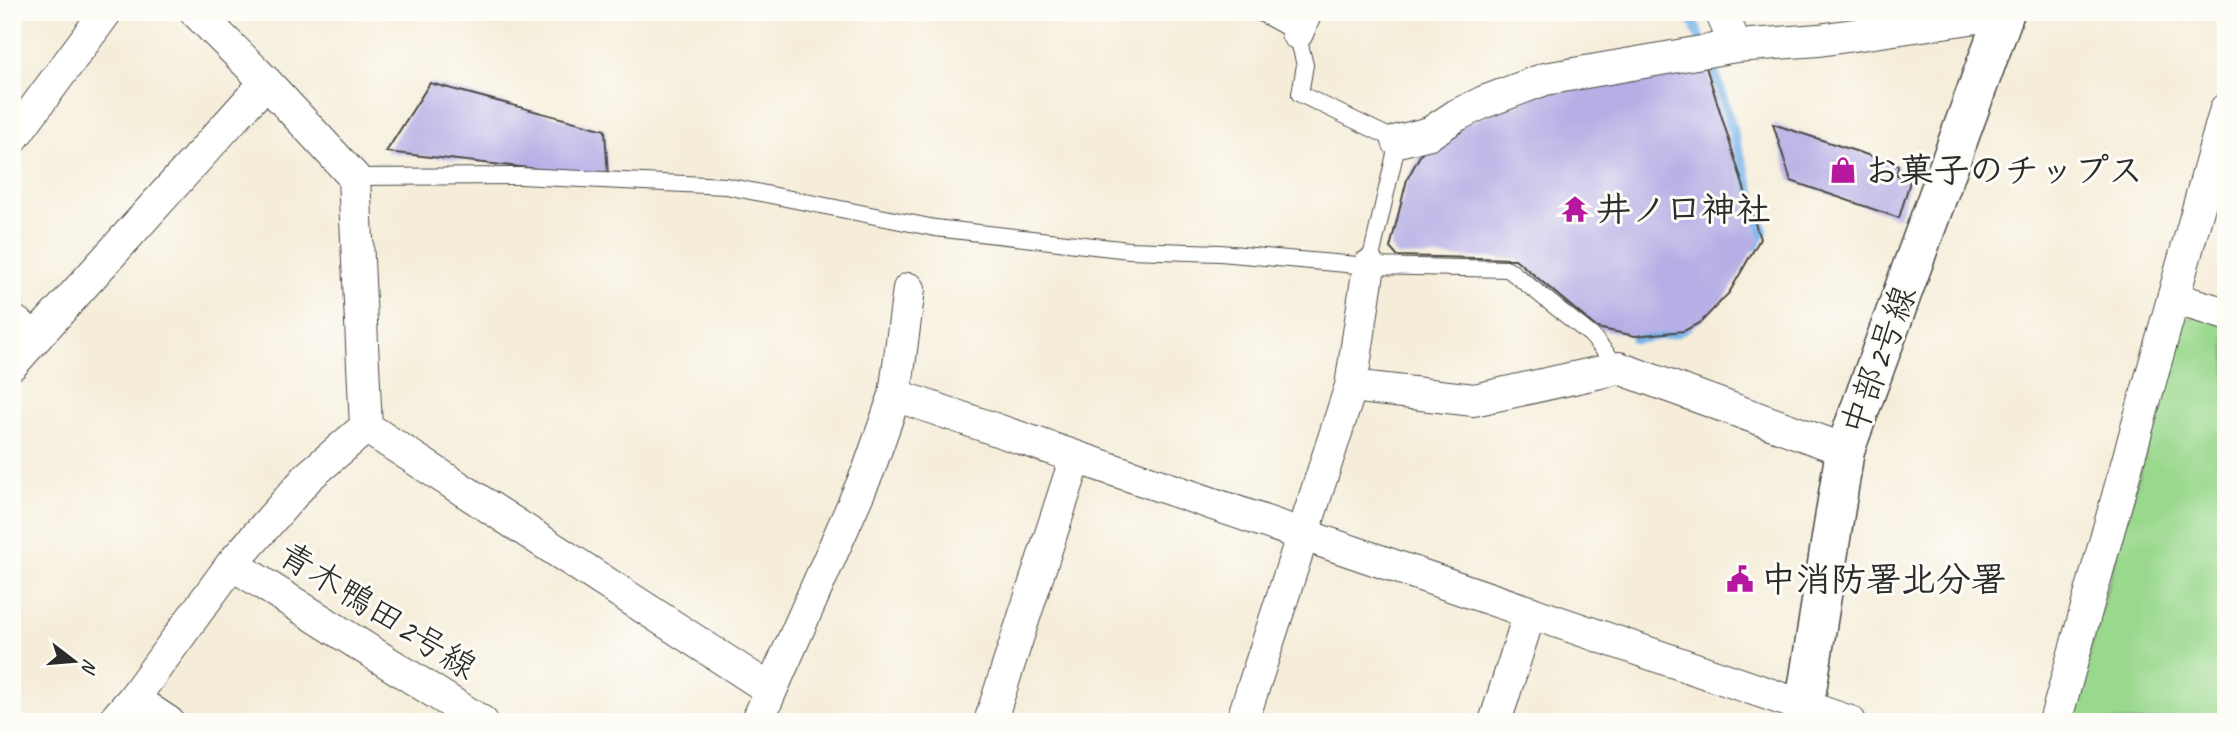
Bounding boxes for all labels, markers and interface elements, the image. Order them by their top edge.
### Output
place label: お菓子のチップス [1864,148,2143,193]
shop icon: お菓子のチップス [1828,155,1858,185]
place label: 井ノ口神社 [1596,187,1771,232]
temple icon: 井ノ口神社 [1560,194,1590,224]
street label: 中部2号線 [1831,279,1926,441]
street label: 青木鴨田2号線 [270,532,485,689]
place label: 中消防署北分署 [1761,557,2006,602]
public building icon: 中消防署北分署 [1725,564,1755,594]
north arrow [38,626,108,696]
text: N [75,656,103,677]

